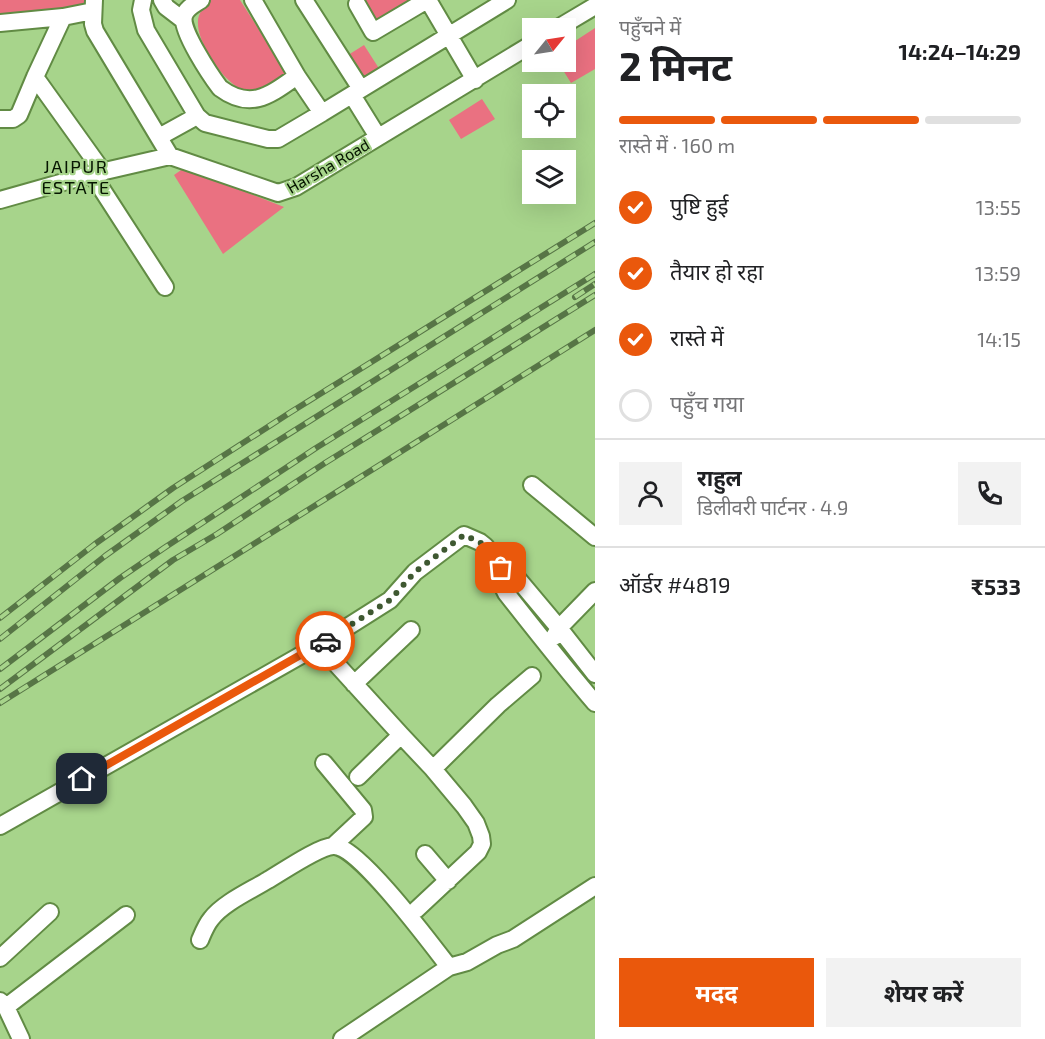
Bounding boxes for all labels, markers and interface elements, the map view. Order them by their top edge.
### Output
text: पहुँचने में [619,15,681,39]
north arrow [522,18,576,72]
map controls [522,18,576,204]
text: 14:24–14:29 [898,38,1021,64]
text: 2 मिनट [619,42,732,89]
button: locate [522,84,576,138]
text: रास्ते में · 160 m [619,133,735,157]
street label: Harsha Road [283,134,373,197]
button: layers [522,150,576,204]
district label: JAIPUR ESTATE [41,155,111,198]
icon: check [619,191,652,224]
text: पुष्टि हुई [670,192,728,218]
text: 13:55 [976,195,1021,219]
icon: check [619,257,652,290]
text: तैयार हो रहा [670,258,764,284]
text: 13:59 [975,261,1021,285]
icon: check [619,323,652,356]
text: रास्ते में [670,324,724,350]
text: 14:15 [977,327,1021,351]
text: पहुँच गया [670,390,744,416]
button: person [619,462,682,525]
button: phone [958,462,1021,525]
text: राहुल [697,464,742,490]
text: डिलीवरी पार्टनर · 4.9 [697,495,848,519]
pin [475,542,526,593]
icon: bag [484,551,517,584]
text: ऑर्डर #4819 [619,571,730,597]
text: ₹533 [971,573,1021,599]
courier [295,611,355,671]
icon: car [309,625,342,658]
pin [56,753,107,804]
icon: home [65,762,98,795]
button: मदद [619,958,814,1027]
button: शेयर करें [826,958,1021,1027]

